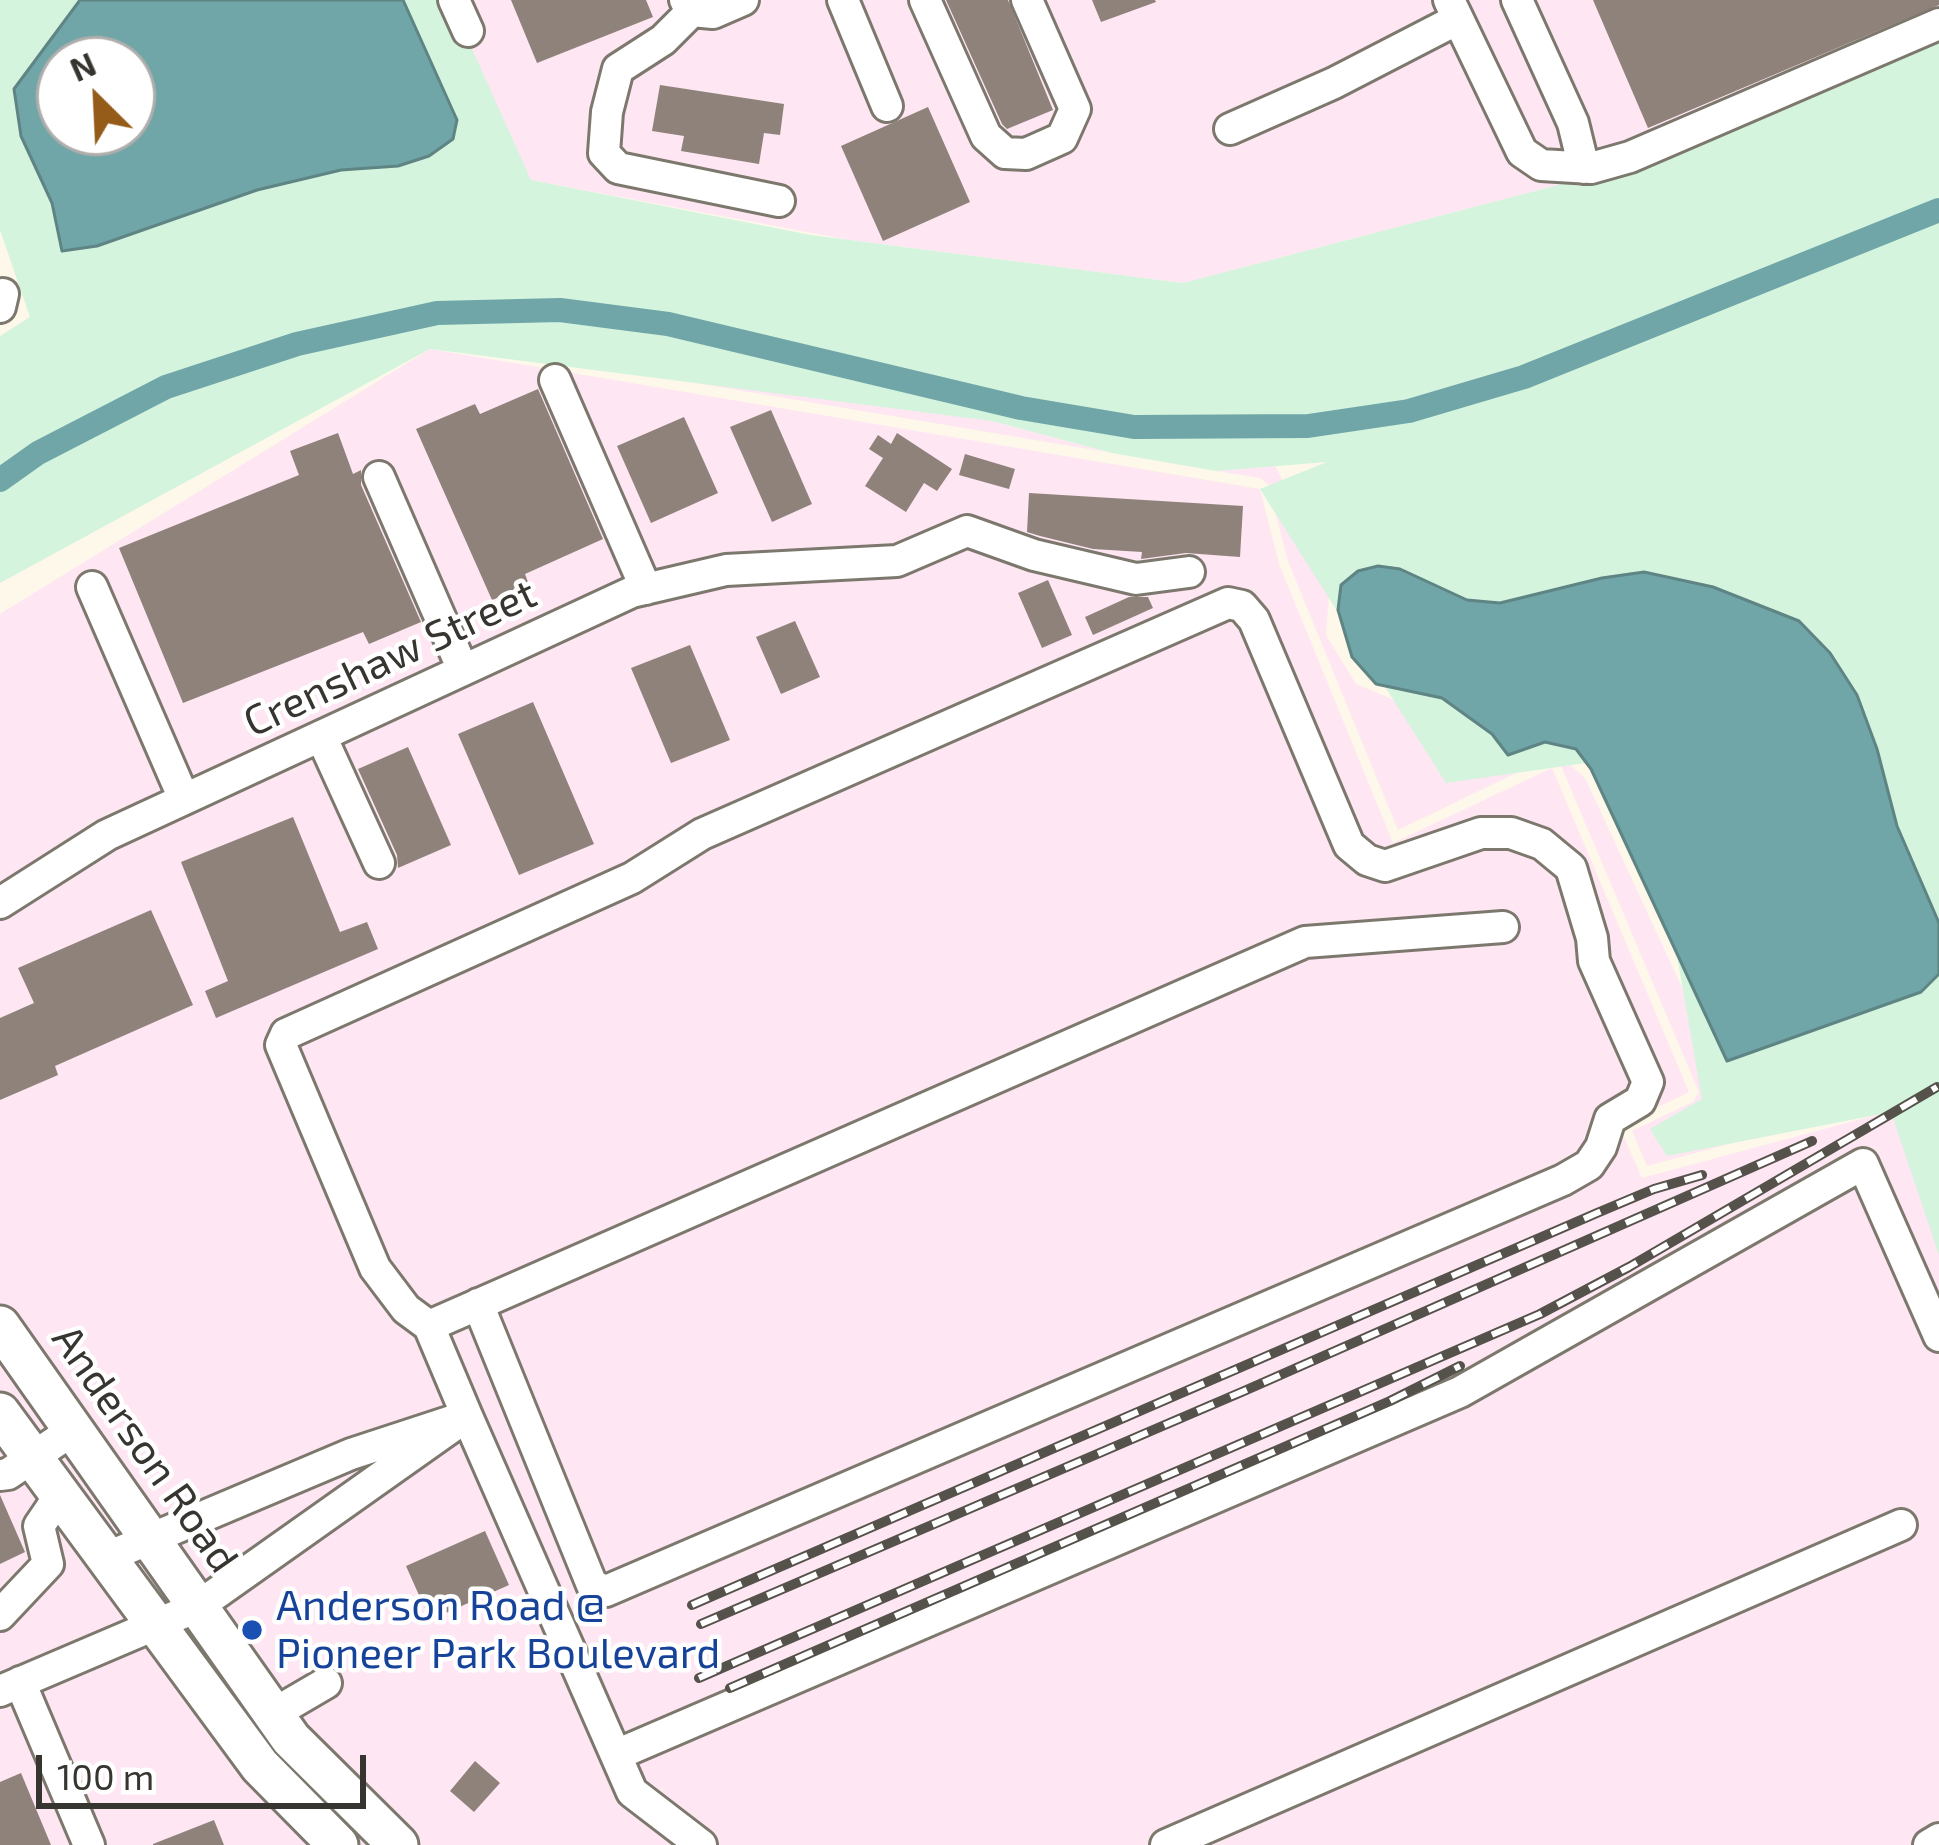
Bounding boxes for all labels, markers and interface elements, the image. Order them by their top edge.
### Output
north arrow [36,36,156,156]
text: N [64,43,102,89]
street label: Crenshaw Street [236,568,544,748]
street label: Anderson Road [41,1316,249,1582]
place label: Anderson Road @ Pioneer Park Boulevard [276,1581,720,1680]
marker: Anderson Road @ Pioneer Park Boulevard [239,1617,265,1643]
scale bar [42,1731,372,1805]
text: 100 m [57,1754,154,1797]

